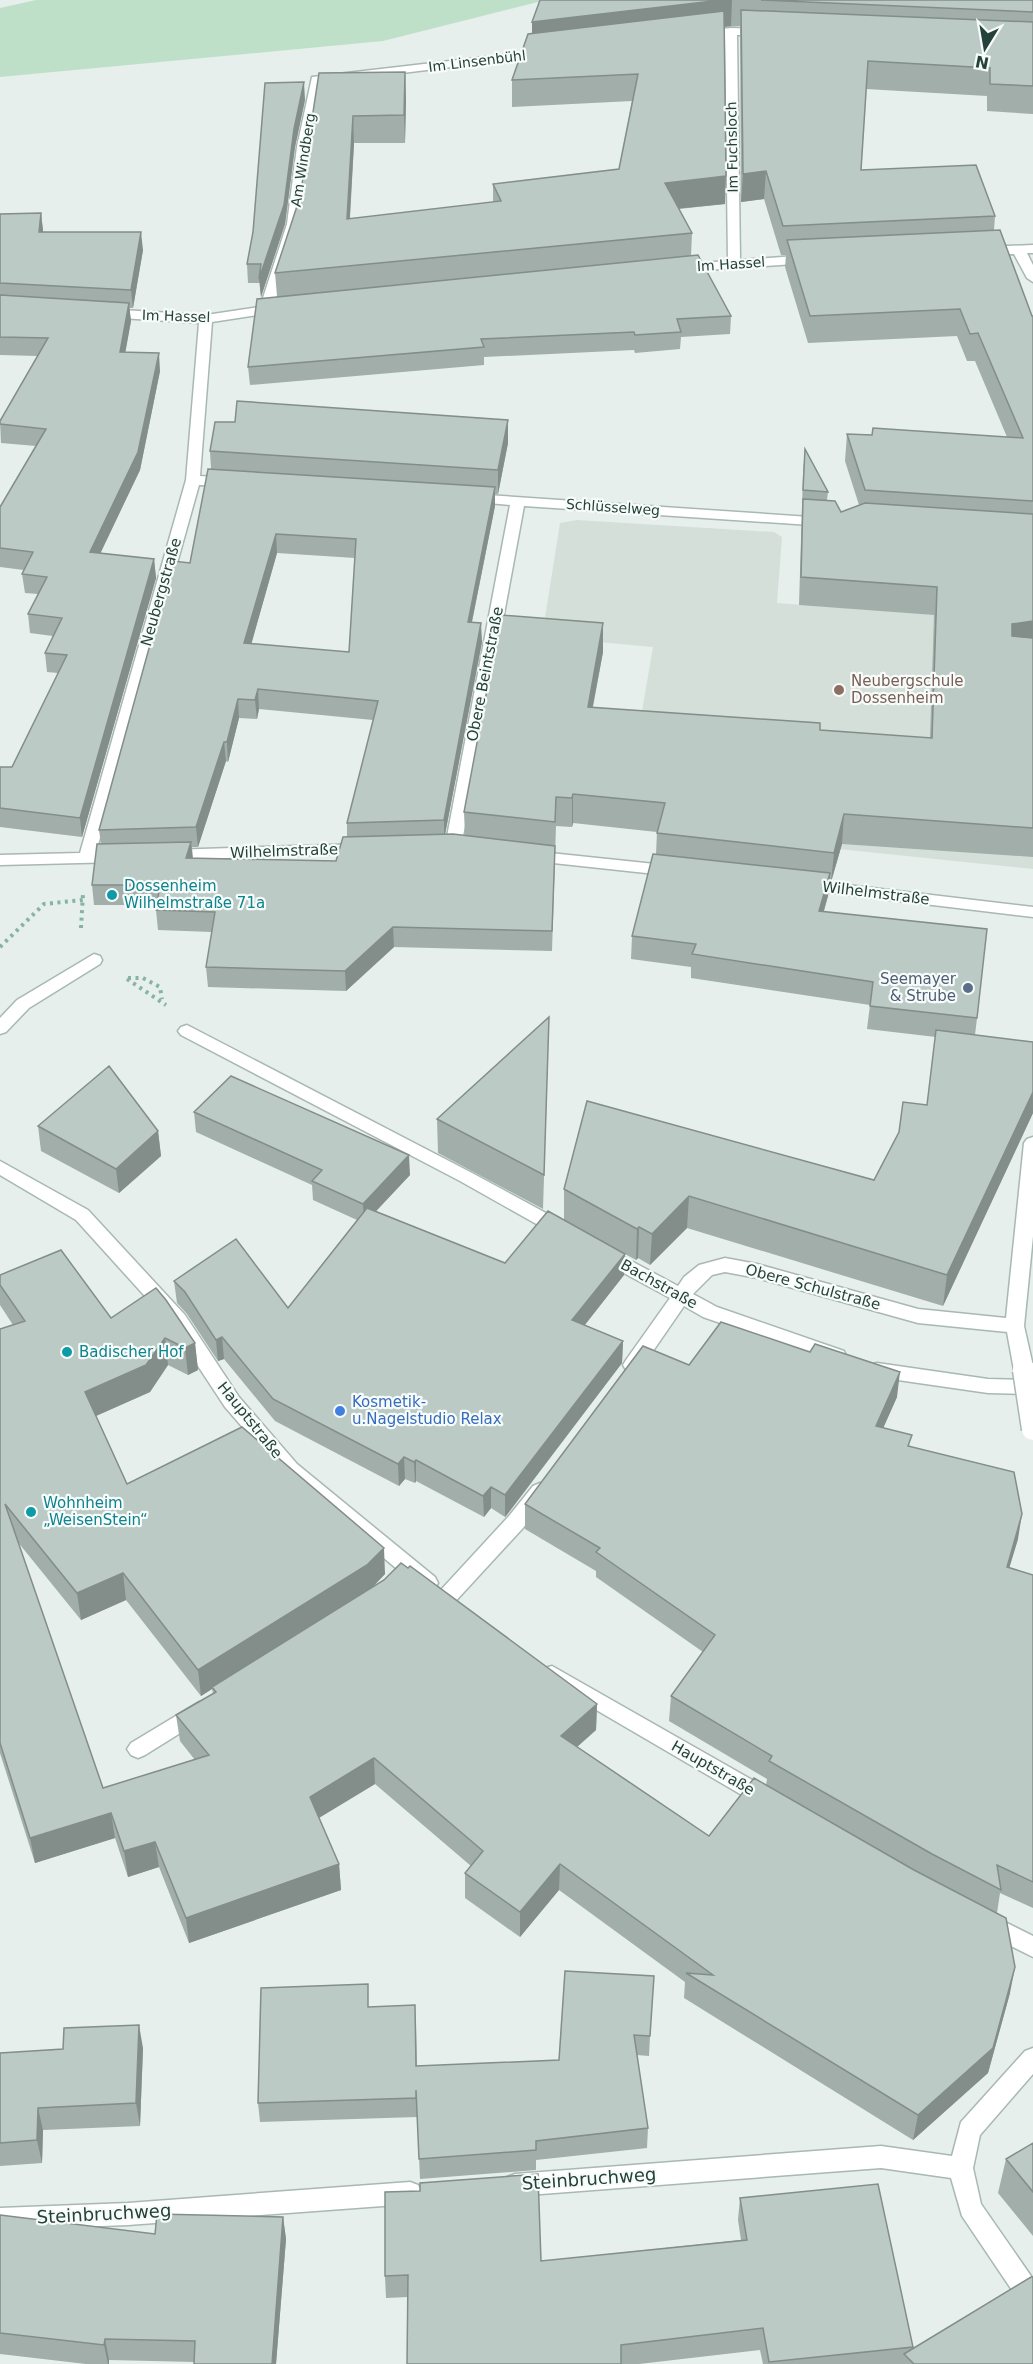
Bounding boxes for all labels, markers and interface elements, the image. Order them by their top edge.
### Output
north arrow [955,18,1015,78]
street label: Im Linsenbühl [427,47,527,75]
text: N [974,52,991,73]
street label: Im Fuchsloch [723,101,741,193]
street label: Am Windberg [288,112,318,208]
street label: Im Hassel [696,254,766,274]
street label: Im Hassel [142,307,210,325]
street label: Schlüsselweg [565,496,661,518]
street label: Neubergstraße [137,536,185,648]
street label: Obere Beintstraße [463,605,507,743]
place label: Neubergschule Dossenheim [851,672,964,707]
marker: Neubergschule Dossenheim [832,683,846,697]
street label: Wilhelmstraße [230,840,338,862]
place label: Dossenheim Wilhelmstraße 71a [124,877,265,912]
street label: Wilhelmstraße [821,877,931,909]
marker: Dossenheim Wilhelmstraße 71a [105,888,119,902]
place label: Seemayer & Strube [880,970,957,1005]
marker: Seemayer & Strube [961,981,975,995]
street label: Bachstraße [617,1256,701,1312]
street label: Obere Schulstraße [744,1260,882,1314]
place label: Badischer Hof [79,1343,184,1361]
marker: Badischer Hof [60,1345,74,1359]
street label: Hauptstraße [214,1378,286,1462]
place label: Kosmetik- u.Nagelstudio Relax [352,1393,502,1428]
marker: Kosmetik- u.Nagelstudio Relax [333,1404,347,1418]
place label: Wohnheim „WeisenStein“ [43,1494,148,1529]
marker: Wohnheim „WeisenStein“ [24,1505,38,1519]
street label: Hauptstraße [668,1737,758,1799]
street label: Steinbruchweg [521,2163,657,2194]
street label: Steinbruchweg [36,2199,172,2228]

